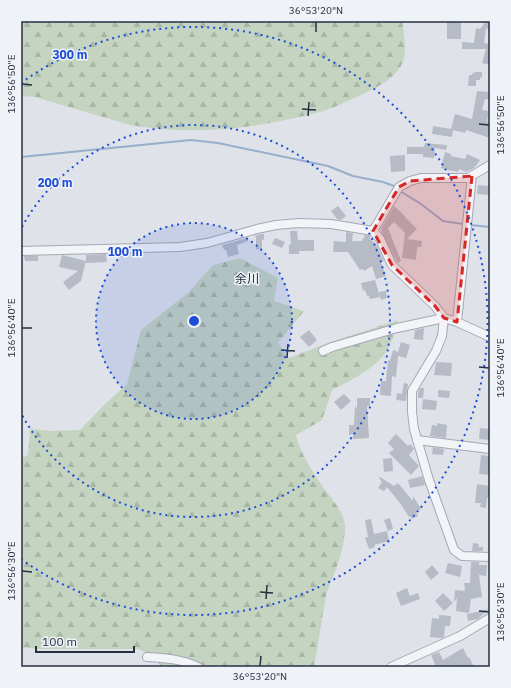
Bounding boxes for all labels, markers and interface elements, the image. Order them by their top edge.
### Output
text: 36°53'20"N [289,4,343,17]
text: 300 m [52,47,88,62]
text: 136°56'50"E [5,54,18,114]
text: 136°56'50"E [494,95,507,155]
text: 200 m [37,175,73,190]
text: 100 m [107,244,143,259]
district label: 余川 [235,271,259,286]
text: 136°56'40"E [5,298,18,358]
centre of rings [187,314,201,328]
text: 136°56'40"E [494,338,507,398]
text: 136°56'30"E [5,541,18,601]
text: 136°56'30"E [494,582,507,642]
scale bar [36,628,134,654]
text: 100 m [42,634,77,649]
text: 36°53'20"N [233,670,287,683]

